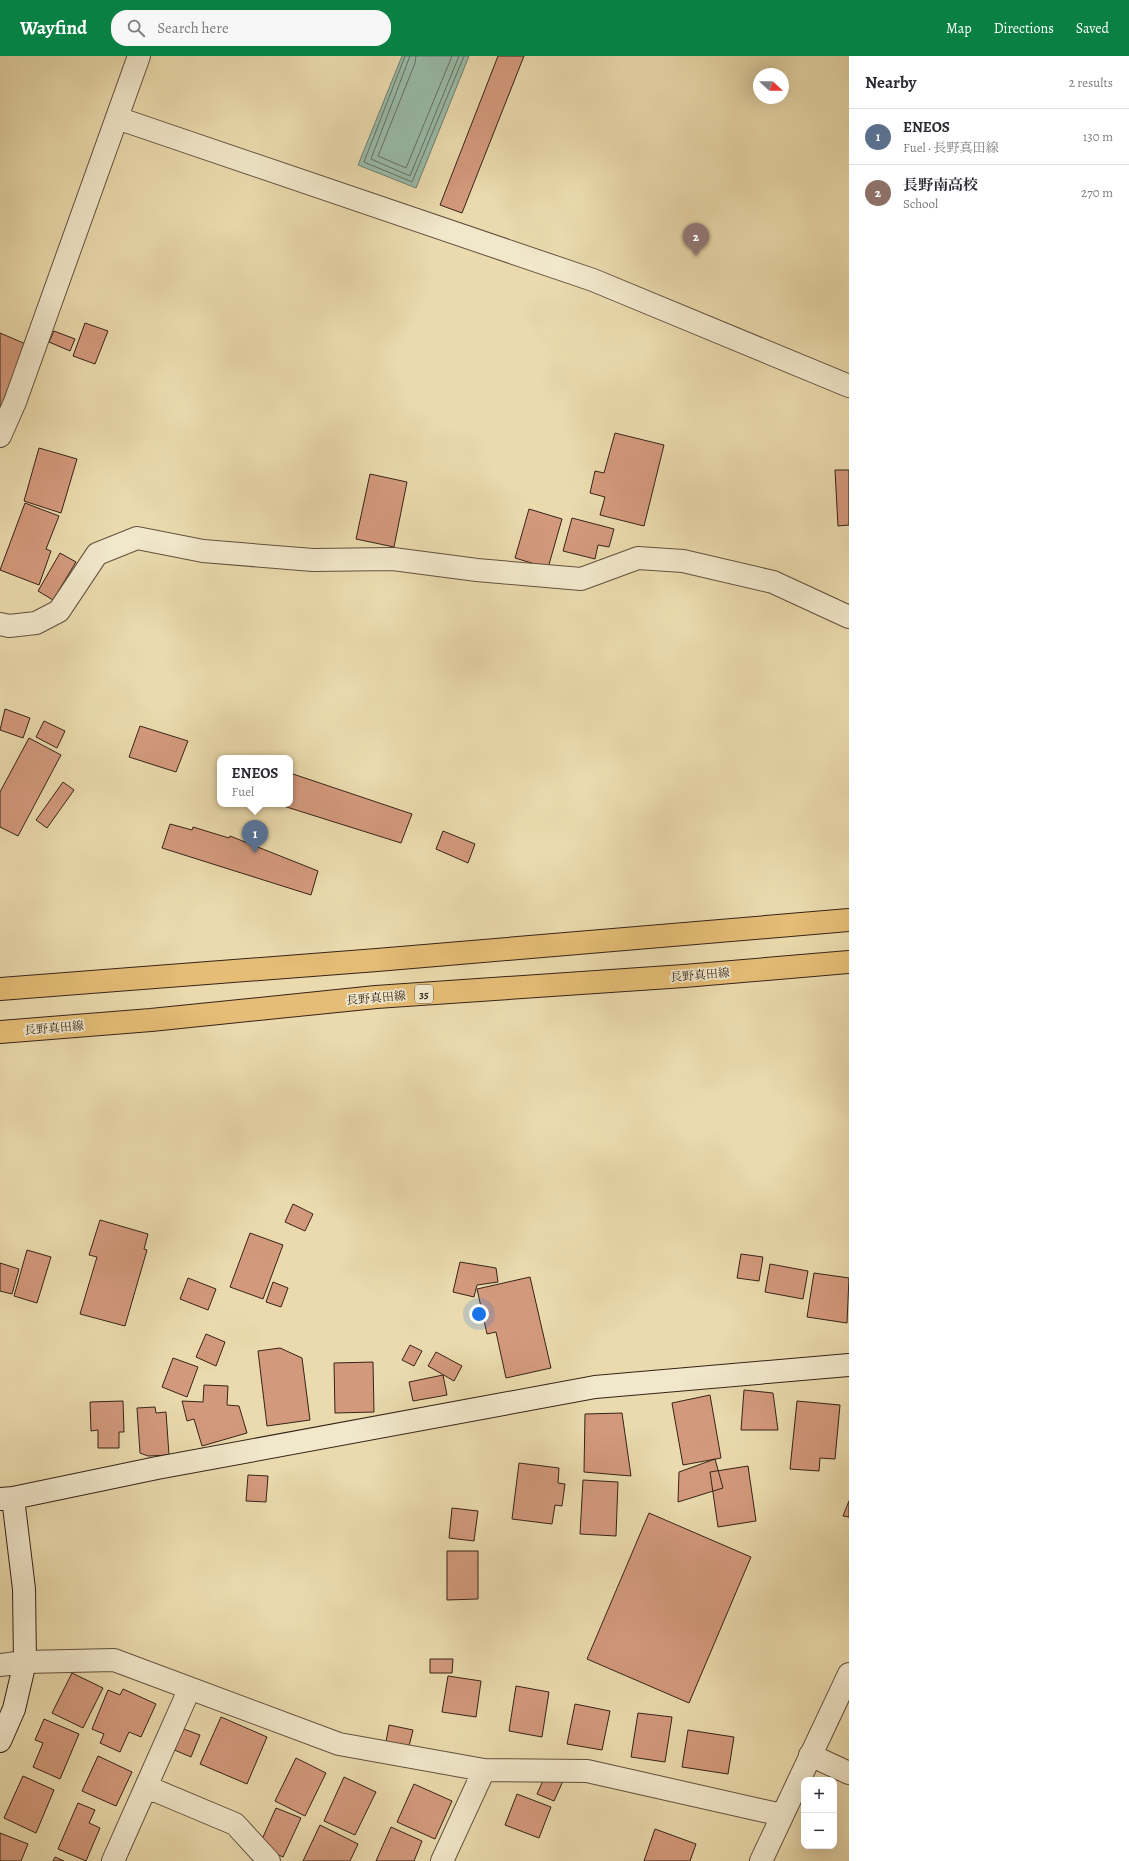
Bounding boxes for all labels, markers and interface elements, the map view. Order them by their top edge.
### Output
search box [111,10,391,46]
text: Wayfind [20,15,87,41]
icon: search [125,17,147,39]
text: Search here [157,18,229,38]
text: Map [946,19,972,38]
text: Directions [994,19,1054,38]
text: Saved [1076,19,1109,38]
north arrow [753,68,789,104]
text: Nearby [865,71,916,94]
text: 2 results [1069,74,1113,91]
text: ENEOS [903,117,950,137]
text: 1 [876,128,880,145]
text: 130 m [1083,128,1113,145]
text: Fuel · 長野真田線 [903,139,998,156]
text: 長野南高校 [903,175,978,195]
text: 2 [875,184,881,201]
text: 270 m [1081,184,1113,201]
text: School [903,195,938,212]
pin: 2 [683,223,709,256]
popup [217,755,293,807]
text: ENEOS [232,763,278,783]
text: Fuel [232,783,254,800]
pin: 1 [242,820,268,853]
street label: 長野真田線 [669,964,731,986]
road number: 35 [415,985,433,1003]
street label: 長野真田線 [345,987,407,1009]
street label: 長野真田線 [23,1017,85,1039]
your location [469,1304,489,1324]
map controls [801,1777,837,1849]
button: + [801,1777,837,1813]
button: − [801,1813,837,1849]

